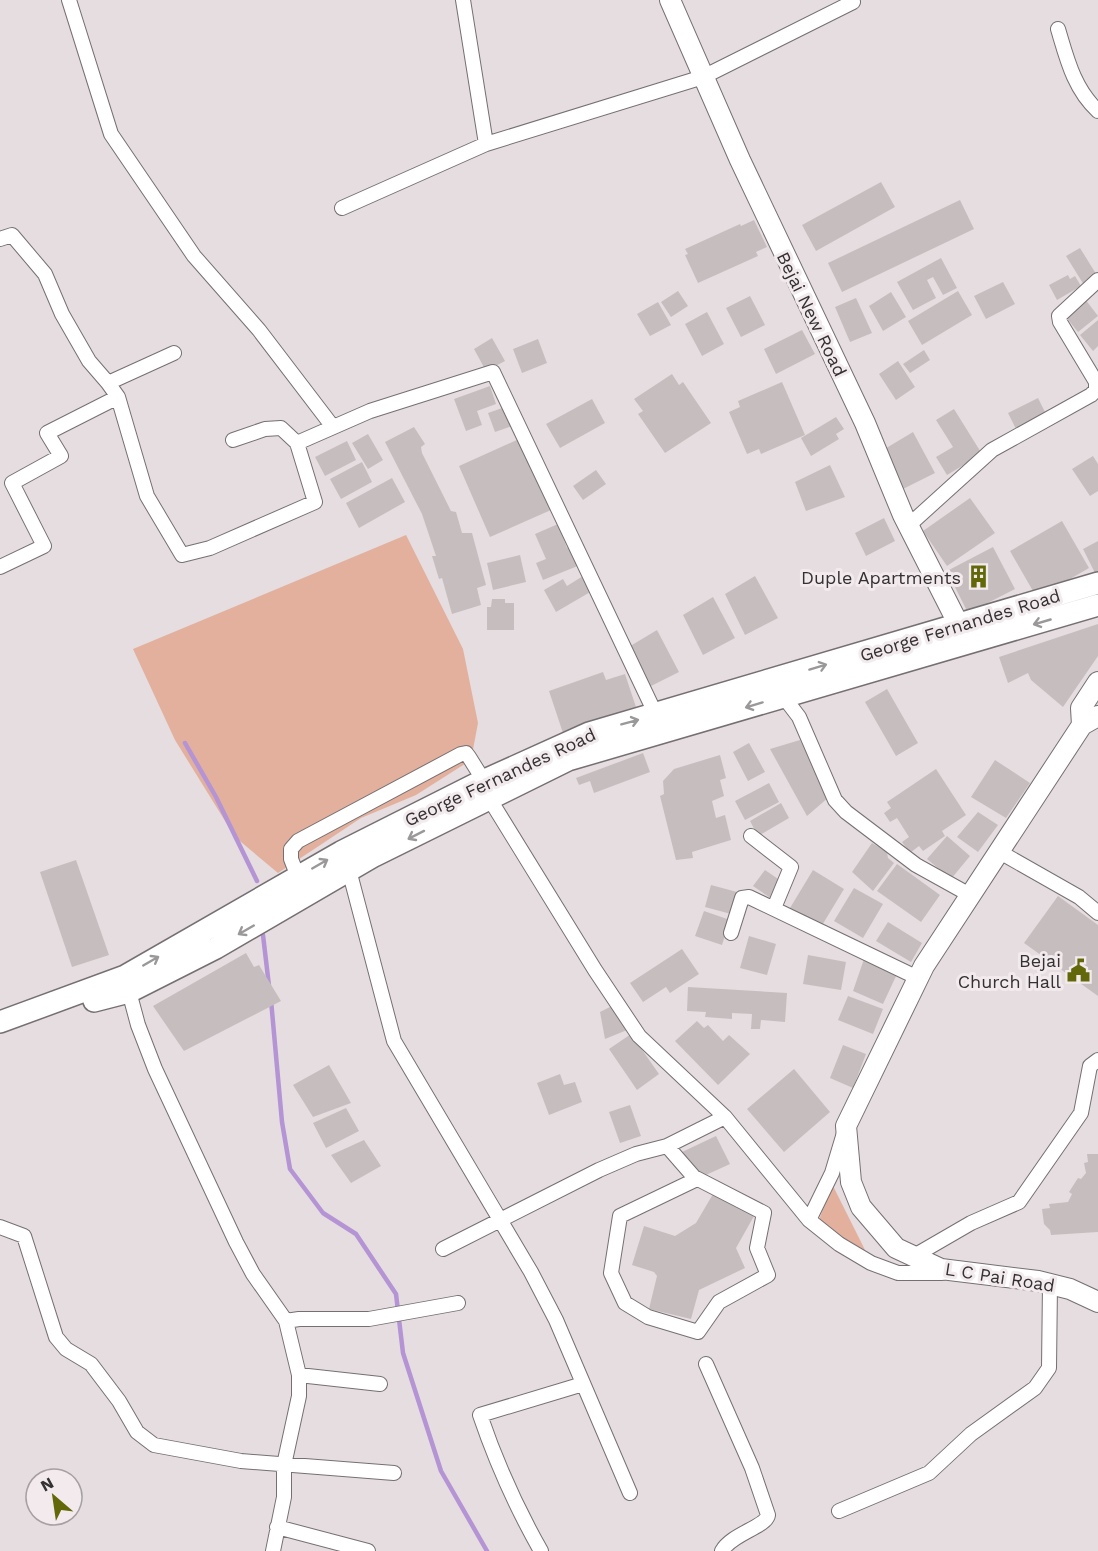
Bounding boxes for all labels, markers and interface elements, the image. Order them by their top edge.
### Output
street label: Bejai New Road [773,248,851,380]
building icon: Duple Apartments [966,564,992,590]
place label: Duple Apartments [801,567,961,588]
street label: George Fernandes Road [857,584,1063,666]
one-way arrow [1033,617,1052,628]
one-way arrow [808,661,827,672]
one-way arrow [745,700,764,711]
one-way arrow [621,716,640,727]
street label: George Fernandes Road [401,723,599,831]
one-way arrow [408,829,426,841]
one-way arrow [311,858,329,869]
one-way arrow [238,925,255,937]
place label: Bejai Church Hall [958,950,1061,992]
one-way arrow [142,955,159,967]
public building icon: Bejai Church Hall [1066,957,1092,983]
street label: L C Pai Road [944,1258,1056,1296]
north arrow [24,1467,84,1527]
text: N [37,1473,57,1496]

